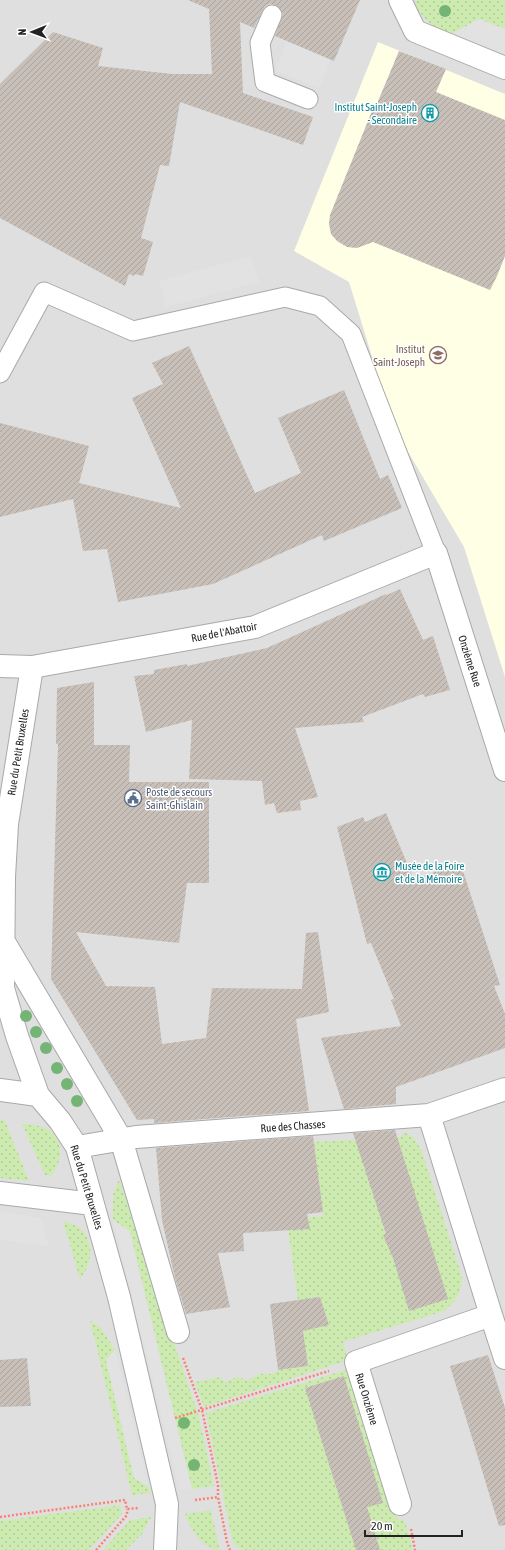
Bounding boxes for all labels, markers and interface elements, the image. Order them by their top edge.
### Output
north arrow [12,12,52,52]
text: N [16,29,28,36]
place label: Institut Saint-Joseph - Secondaire [334,101,417,126]
building icon: Institut Saint-Joseph - Secondaire [420,103,440,123]
place label: Institut Saint-Joseph [373,343,425,368]
school or university icon: Institut Saint-Joseph [428,345,448,365]
street label: Rue de l'Abattoir [190,620,259,644]
street label: Onzième Rue [456,634,484,688]
street label: Rue du Petit Bruxelles [5,708,31,796]
place label: Poste de secours Saint-Ghislain [146,786,212,811]
public building icon: Poste de secours Saint-Ghislain [123,788,143,808]
place label: Musée de la Foire et de la Mémoire [395,860,464,885]
museum icon: Musée de la Foire et de la Mémoire [372,862,392,882]
street label: Rue des Chasses [260,1118,326,1134]
street label: Rue du Petit Bruxelles [68,1143,106,1231]
street label: Rue Onzième [353,1372,381,1426]
scale bar [365,1512,462,1538]
text: 20 m [371,1519,393,1533]

